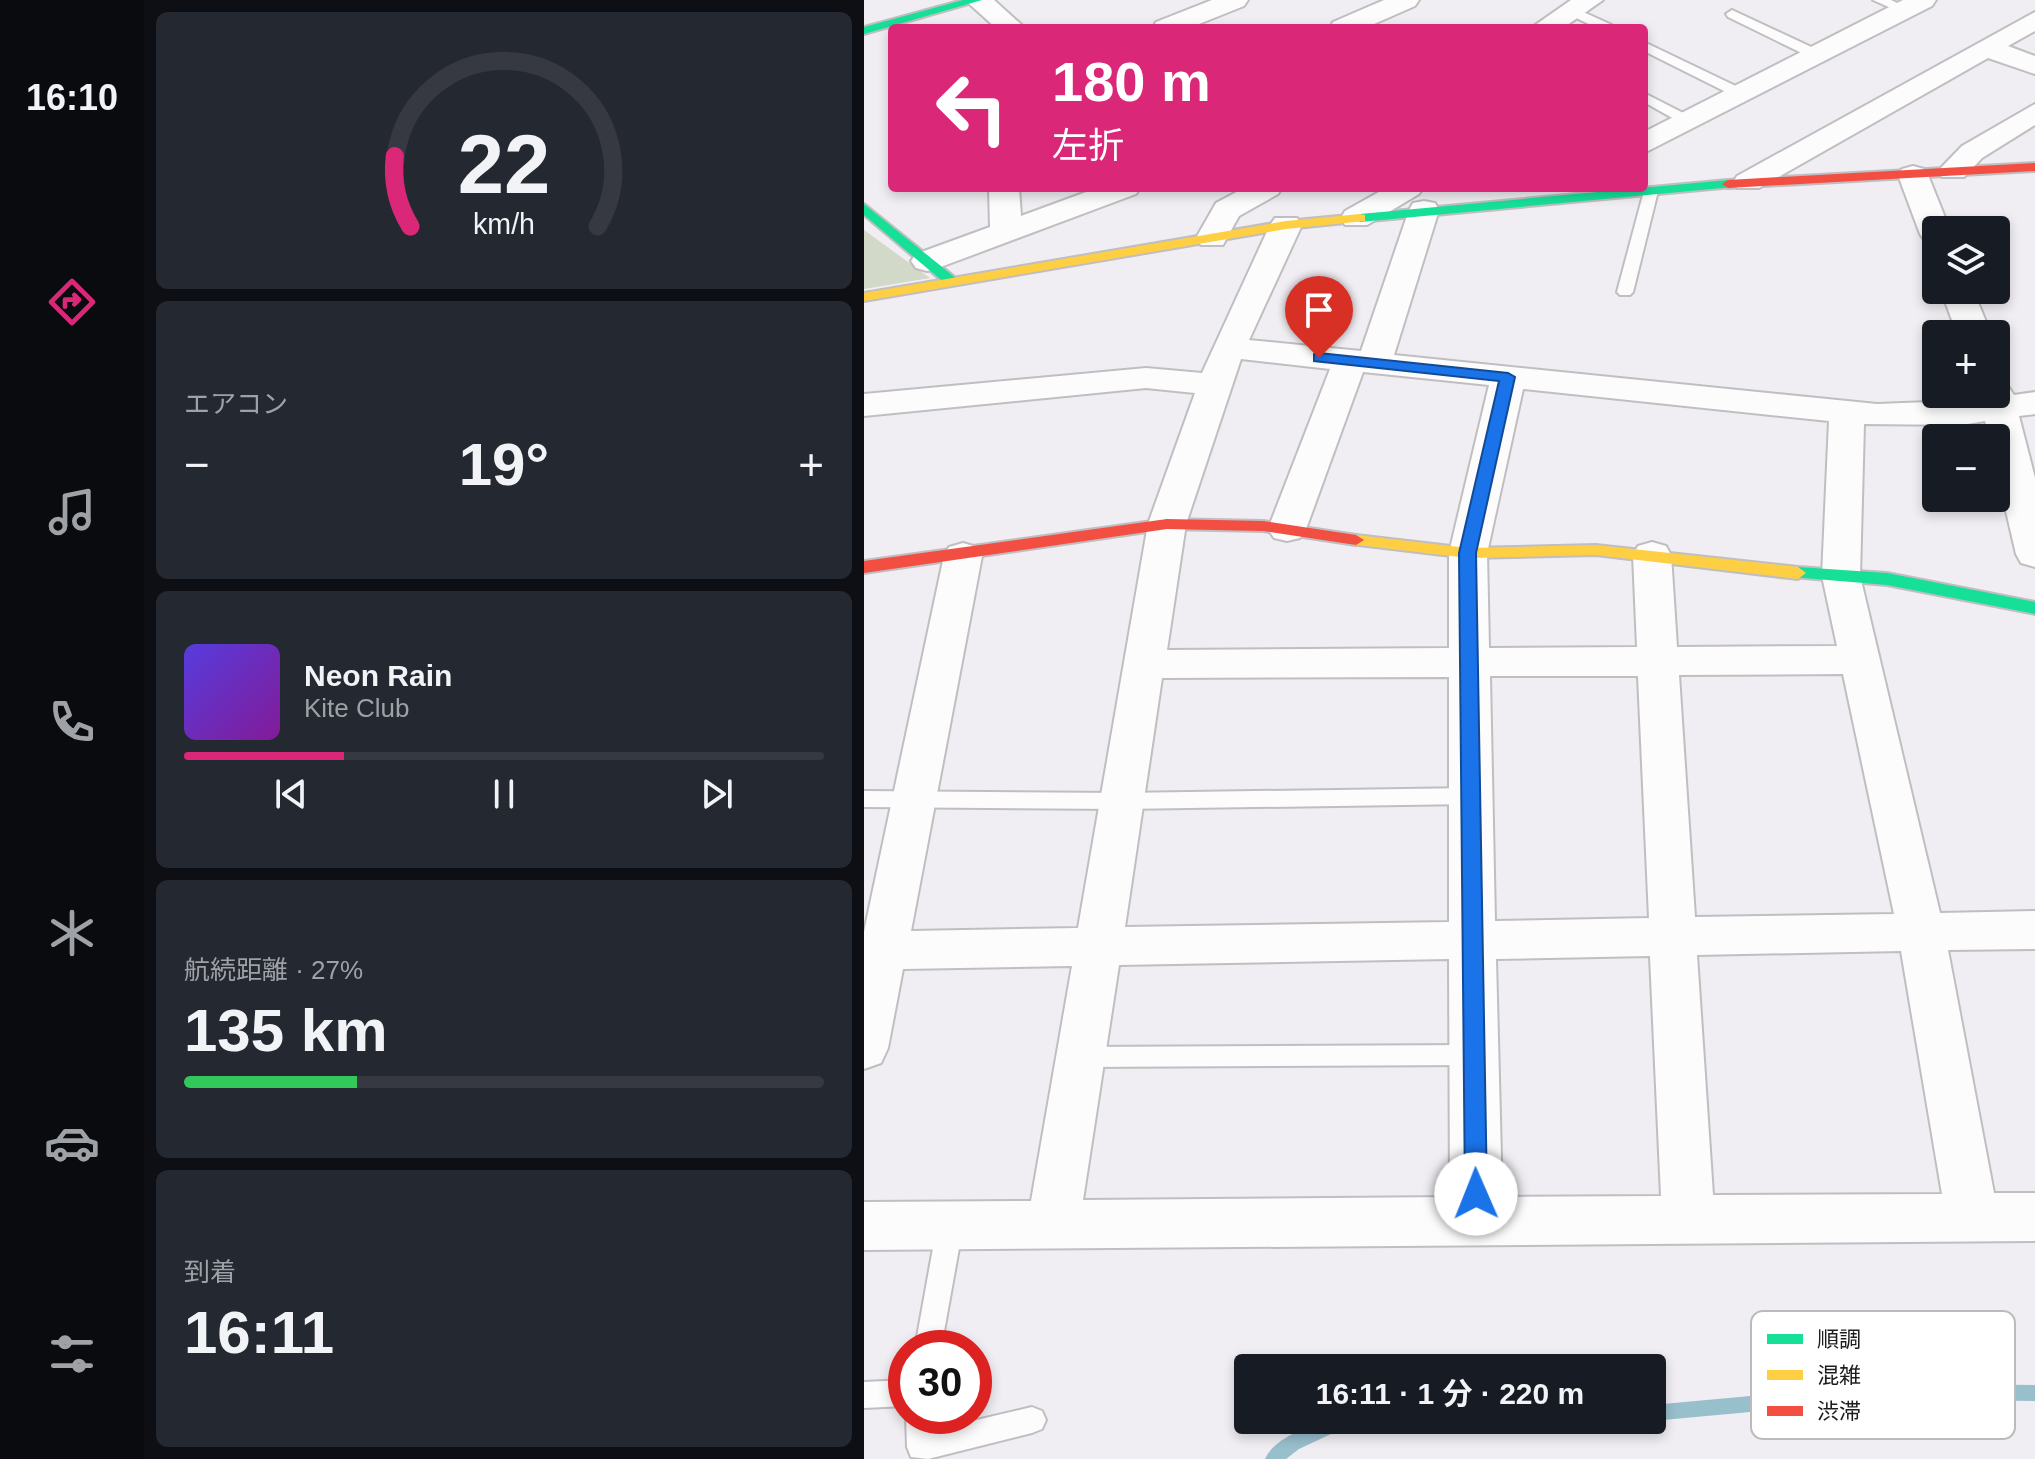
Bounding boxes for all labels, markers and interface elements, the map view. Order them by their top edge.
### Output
text: 180 m [1052,50,1211,113]
icon: left [920,56,1024,160]
text: 16:10 [26,77,118,118]
text: 22 [458,117,550,210]
text: 左折 [1052,125,1124,166]
text: km/h [473,208,535,240]
map controls [1922,216,2010,512]
button: layers [1922,216,2010,304]
icon: directions [44,274,100,330]
pin [1285,276,1353,358]
icon: arrive [1297,288,1341,332]
button: + [1922,320,2010,408]
text: エアコン [184,389,288,419]
button: − [1922,424,2010,512]
text: 19° [459,431,549,498]
text: − [184,440,210,489]
text: + [798,440,824,489]
icon: music [44,484,100,540]
text: Neon Rain [304,659,452,692]
text: Kite Club [304,693,410,723]
icon: phone [44,694,100,750]
icon: previous [269,772,313,816]
icon: pause [482,772,526,816]
icon: next [695,772,739,816]
icon: climate [44,905,100,961]
text: 航続距離 · 27% [184,955,363,985]
text: 135 km [184,997,388,1064]
icon: car [44,1115,100,1171]
position arrow [1434,1152,1518,1236]
text: 到着 [184,1257,236,1287]
text: 16:11 [184,1299,334,1366]
legend [1751,1311,2015,1439]
icon: filters [44,1326,100,1382]
text: 順調 [1817,1327,1861,1352]
speed limit sign: 30 [888,1330,992,1434]
text: 混雑 [1817,1363,1861,1388]
text: 16:11 · 1 分 · 220 m [1316,1377,1584,1410]
text: 渋滞 [1817,1399,1861,1424]

